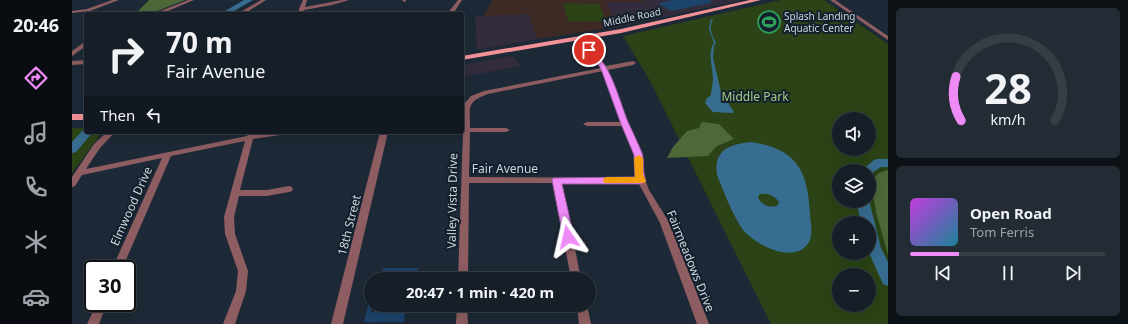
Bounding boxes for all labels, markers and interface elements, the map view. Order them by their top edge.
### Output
street label: Middle Road [602,4,662,30]
sports icon: Splash Landing Aquatic Center [756,9,782,35]
place label: Splash Landing Aquatic Center [784,9,856,35]
text: 20:46 [13,13,59,37]
text: 70 m [166,23,233,61]
icon: right [100,28,152,80]
pin [572,33,606,67]
icon: arrive [578,39,600,61]
text: Fair Avenue [166,59,265,83]
text: 28 [984,60,1032,116]
icon: directions [22,64,50,92]
park label: Middle Park [721,88,789,105]
icon: left [143,104,165,126]
text: Then [100,105,135,125]
text: km/h [990,110,1026,129]
map controls [832,112,876,312]
button: sound [832,112,876,156]
icon: music [22,119,50,147]
street label: Valley Vista Drive [443,153,461,249]
street label: Fair Avenue [472,160,538,177]
street label: Elmwood Drive [106,163,156,248]
button: layers [832,164,876,208]
icon: phone [22,173,50,201]
street label: 18th Street [333,192,365,257]
text: Open Road [970,203,1052,223]
street label: Fairmeadows Drive [663,208,719,315]
position arrow [547,216,589,258]
button: + [832,216,876,260]
text: Tom Ferris [970,223,1034,241]
icon: climate [22,228,50,256]
speed limit sign: 30 [84,260,136,312]
icon: previous [932,262,954,284]
icon: pause [997,262,1019,284]
icon: next [1062,262,1084,284]
button: − [832,268,876,312]
text: 20:47 · 1 min · 420 m [406,282,554,302]
icon: car [22,283,50,311]

